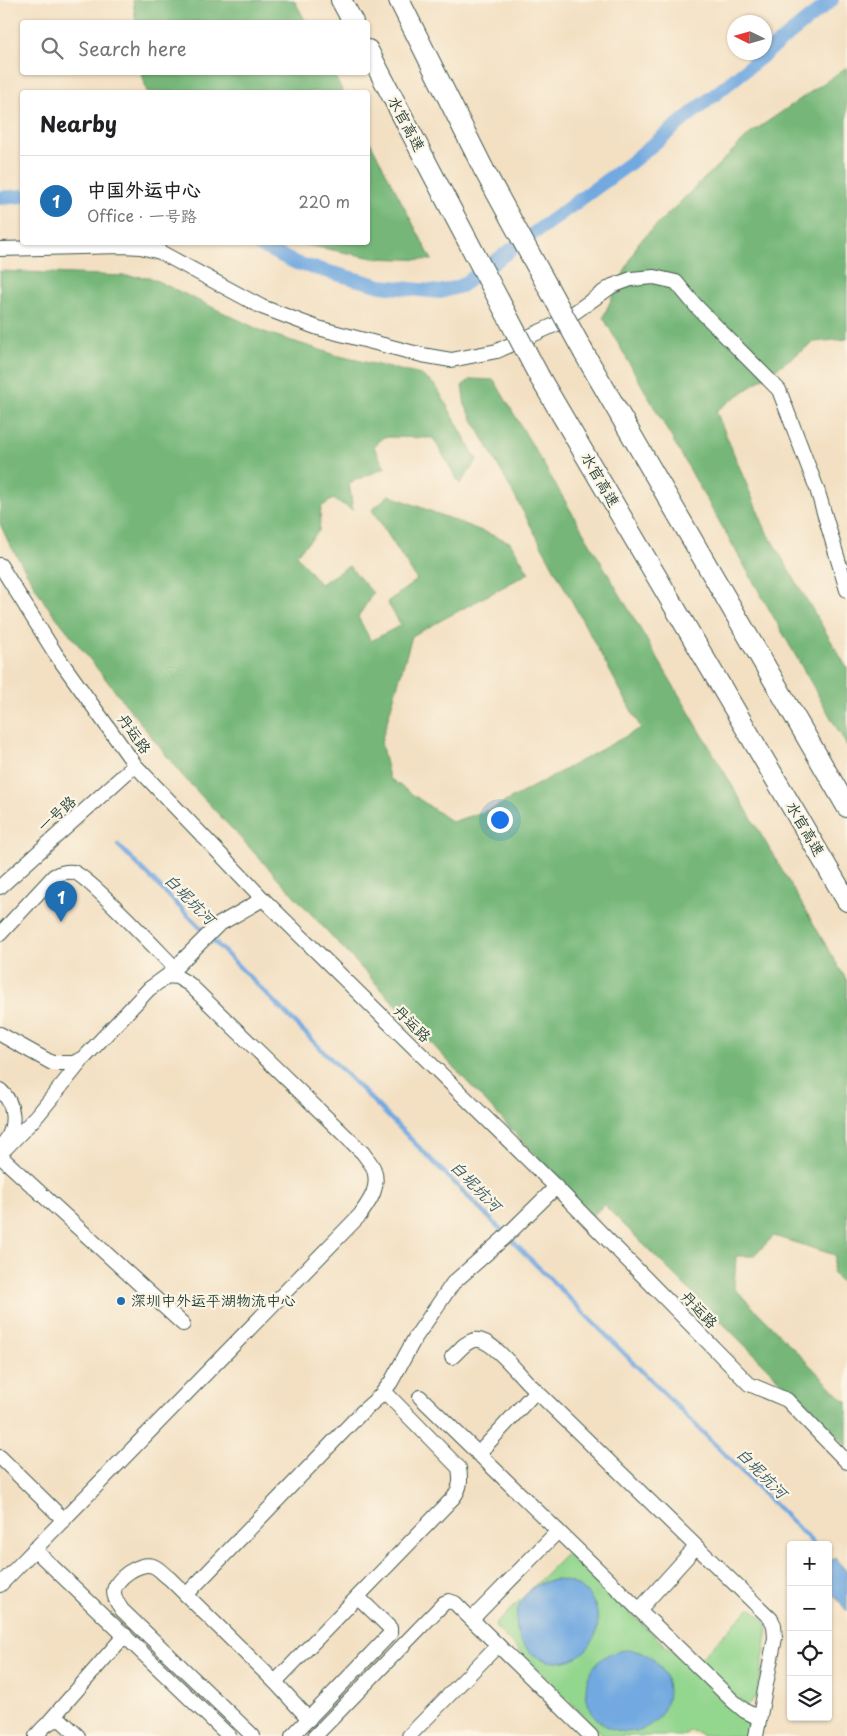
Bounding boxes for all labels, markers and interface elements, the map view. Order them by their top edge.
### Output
north arrow [727,15,772,60]
search box [20,20,370,75]
icon: search [38,34,66,62]
text: Search here [78,34,187,62]
street label: 水官高速 [383,91,432,155]
text: Nearby [40,107,117,139]
text: 中国外运中心 [87,175,201,203]
text: 1 [52,189,60,213]
text: 220 m [299,189,350,213]
text: Office · 一号路 [87,203,197,227]
street label: 水官高速 [576,448,626,511]
street label: 丹运路 [113,708,158,758]
street label: 一号路 [32,789,80,836]
street label: 水官高速 [781,797,831,860]
your location [487,807,513,833]
water label: 白坭坑河 [160,867,224,932]
pin: 1 [45,881,77,922]
street label: 丹运路 [389,999,437,1047]
water label: 白坭坑河 [446,1154,510,1219]
street label: 丹运路 [676,1285,724,1333]
place label: 深圳中外运平湖物流中心 [131,1288,296,1311]
marker: 深圳中外运平湖物流中心 [115,1295,127,1307]
water label: 白坭坑河 [732,1441,796,1506]
map controls [787,1541,832,1721]
button: + [787,1541,832,1586]
button: − [787,1586,832,1631]
button: locate [787,1631,832,1676]
button: layers [787,1676,832,1721]

